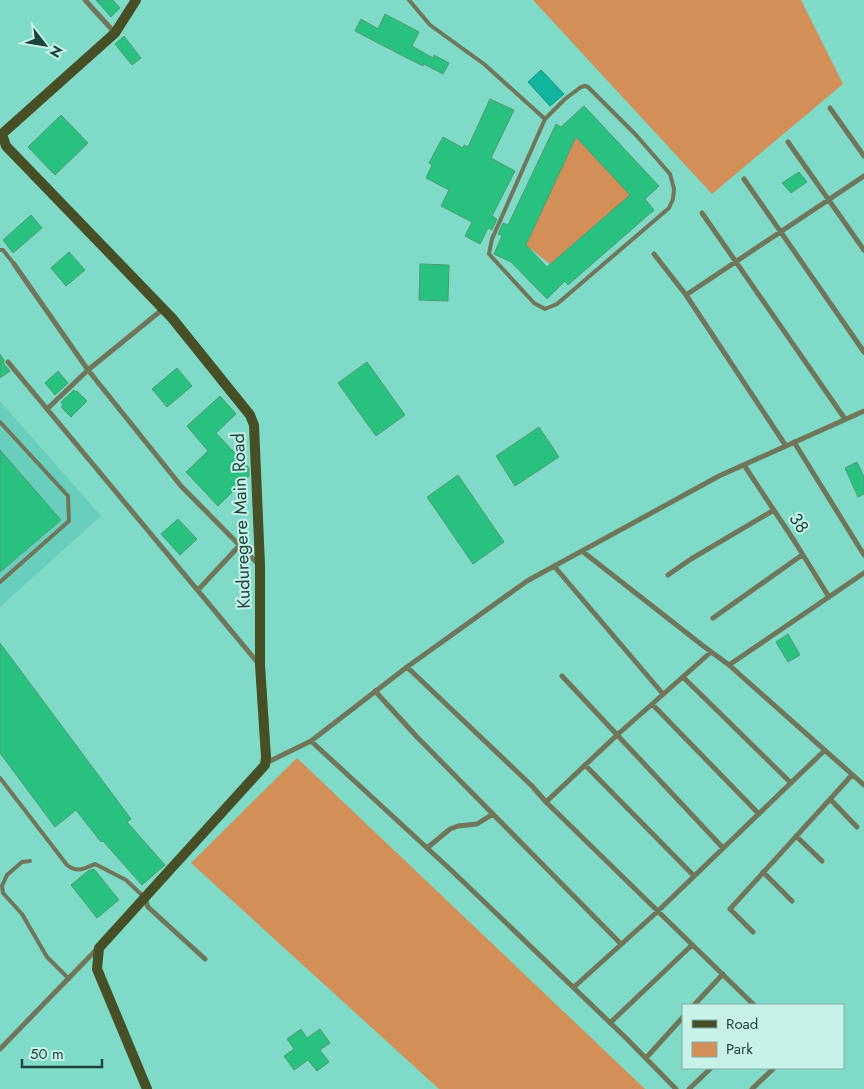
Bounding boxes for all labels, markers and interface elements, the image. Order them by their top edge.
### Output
north arrow [20,20,70,70]
text: N [45,42,68,62]
street label: Kuduregere Main Road [225,433,257,609]
street label: 38 [783,508,815,538]
legend [682,1004,844,1069]
text: Road [726,1013,758,1035]
scale bar [22,1036,102,1068]
text: Park [726,1038,753,1060]
text: 50 m [30,1043,64,1065]

